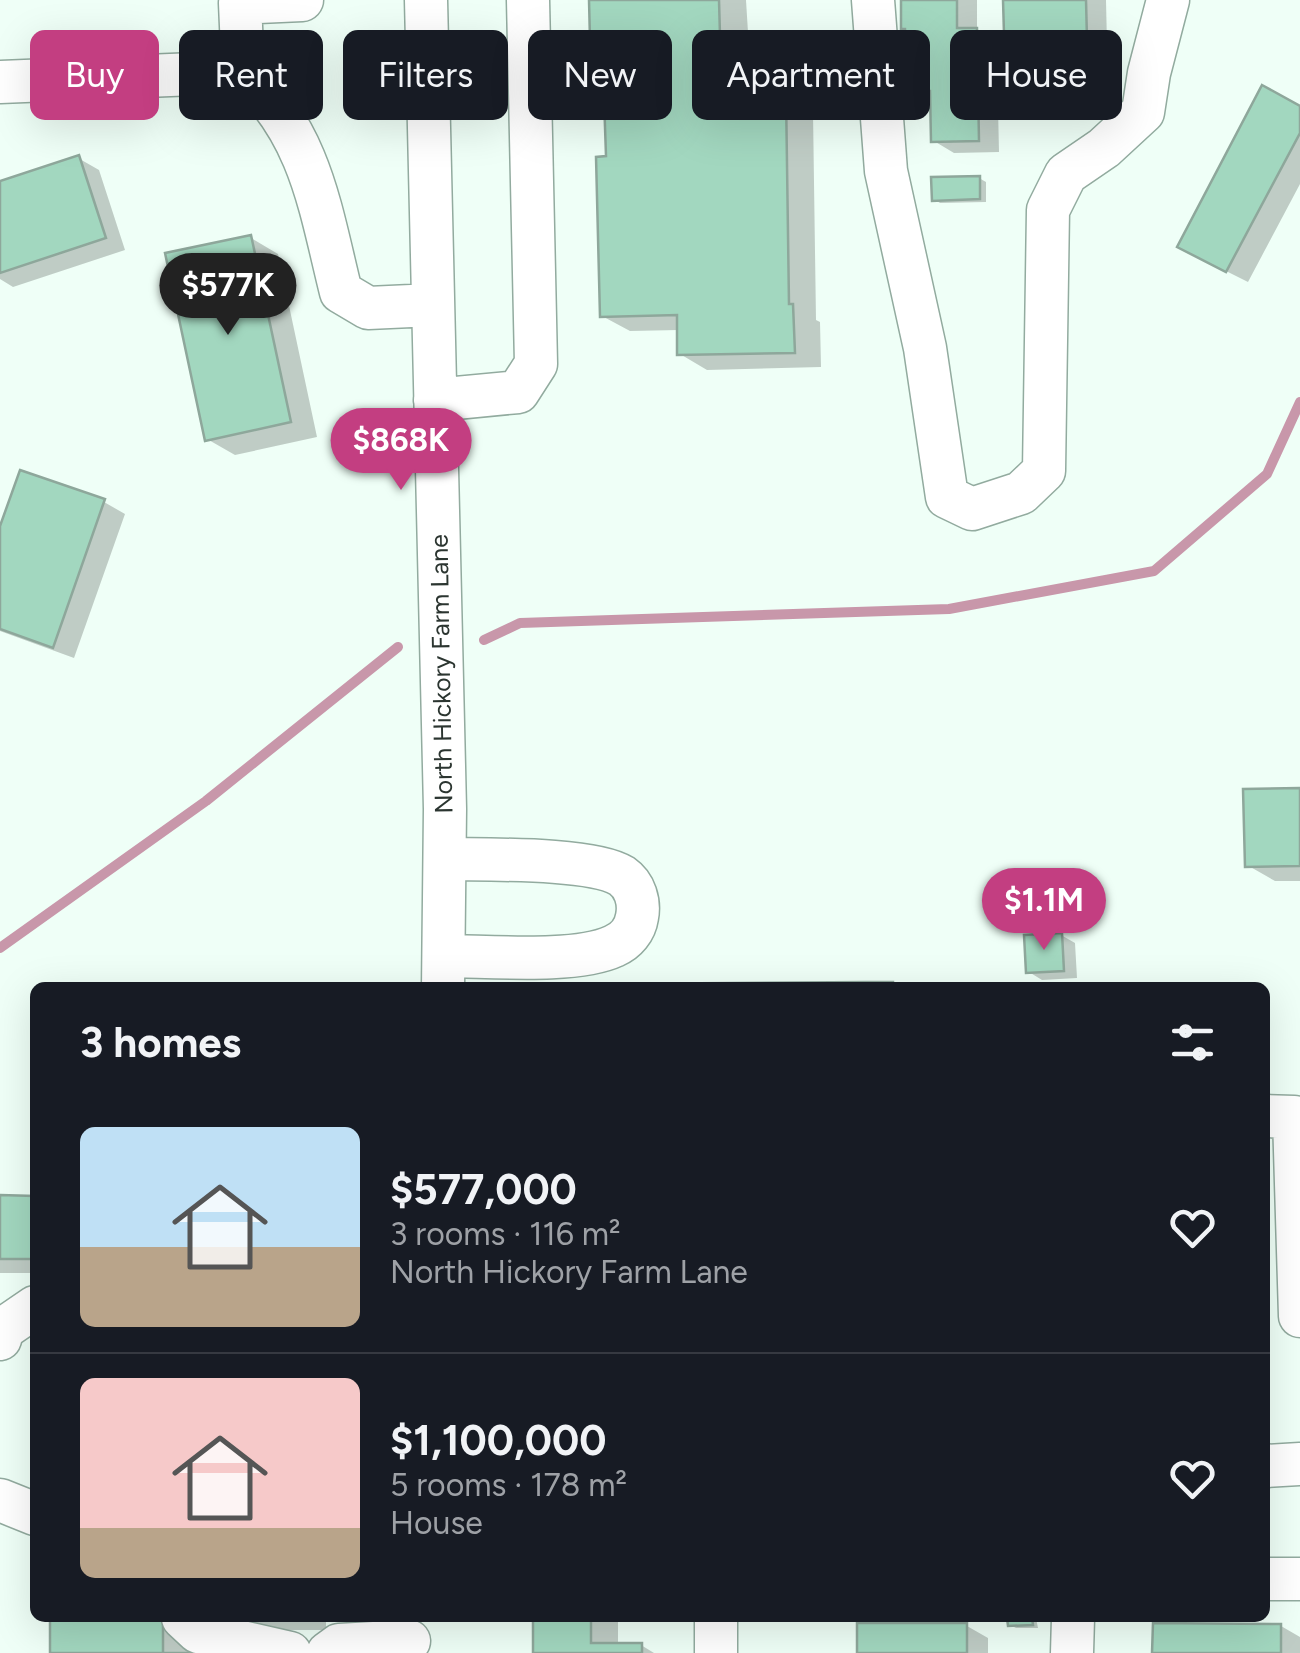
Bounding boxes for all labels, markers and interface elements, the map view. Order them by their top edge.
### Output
chip: Buy [30,30,159,120]
chip: Rent [179,30,323,120]
chip: Filters [343,30,508,120]
chip: New [528,30,672,120]
chip: Apartment [692,30,930,120]
chip: House [950,30,1122,120]
pin: $577K [158,253,298,338]
text: $577K [181,266,275,304]
pin: $868K [331,408,471,493]
text: $868K [353,421,449,459]
street label: North Hickory Farm Lane [424,534,458,814]
pin: $1.1M [974,868,1114,953]
text: $1.1M [1004,881,1084,919]
icon: filters [1165,1015,1220,1070]
text: 3 homes [80,1017,241,1068]
text: $577,000 [390,1164,577,1215]
icon: home [160,1167,280,1287]
icon: heart [1165,1200,1220,1255]
text: 3 rooms · 116 m² [390,1215,621,1253]
text: North Hickory Farm Lane [390,1253,748,1291]
text: $1,100,000 [390,1415,606,1466]
icon: home [160,1418,280,1538]
icon: heart [1165,1451,1220,1506]
text: 5 rooms · 178 m² [390,1466,627,1504]
text: House [390,1504,483,1542]

